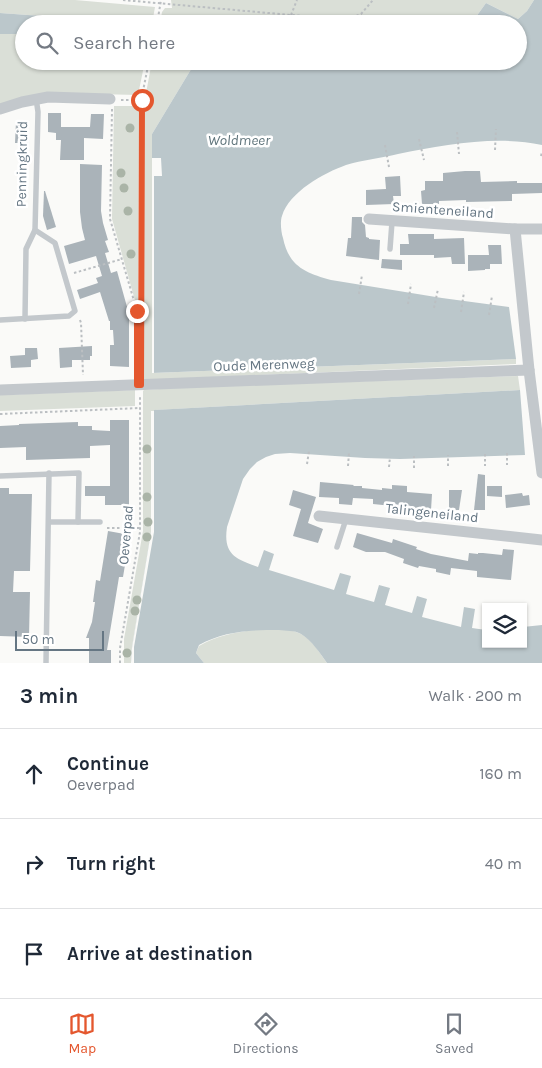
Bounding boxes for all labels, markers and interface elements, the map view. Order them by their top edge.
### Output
search box [15,15,527,70]
icon: search [33,29,61,57]
text: Search here [73,32,175,54]
route start [131,89,154,112]
street label: Penningkruid [13,121,31,207]
water label: Woldmeer [208,131,271,149]
street label: Smienteneiland [392,198,494,222]
route end [126,300,149,323]
street label: Oude Merenweg [213,355,315,375]
street label: Talingeneiland [385,500,479,526]
street label: Oeverpad [115,505,137,565]
map controls [482,603,527,648]
button: layers [482,603,527,648]
scale bar [15,628,104,651]
text: 50 m [22,631,55,648]
text: 3 min [20,684,78,708]
text: Walk · 200 m [428,686,522,705]
text: Continue [67,753,149,775]
icon: ahead [20,760,48,788]
text: 160 m [479,764,522,783]
text: Oeverpad [67,775,135,794]
icon: right [20,850,48,878]
text: Turn right [67,853,156,875]
text: 40 m [485,854,522,873]
icon: arrive [20,940,48,968]
text: Arrive at destination [67,943,253,965]
tab: Map [68,1010,96,1057]
tab: Directions [233,1010,299,1057]
tab: Saved [435,1010,474,1057]

